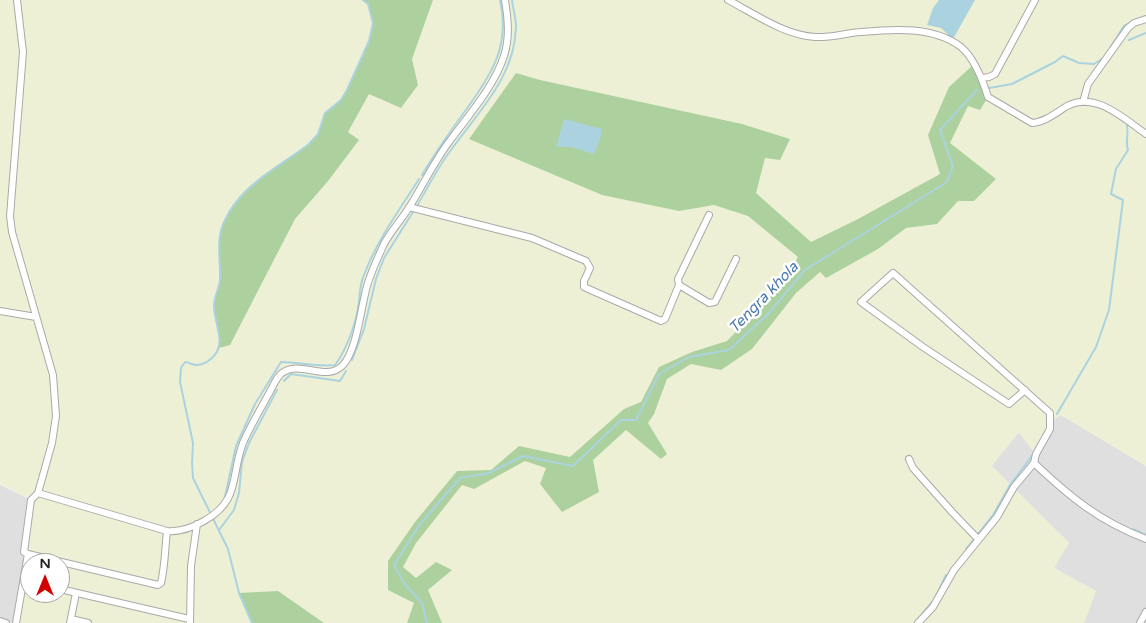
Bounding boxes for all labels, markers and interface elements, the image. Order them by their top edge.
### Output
water label: Tengra khola [726,259,802,337]
north arrow [20,553,70,603]
text: N [39,555,51,572]

